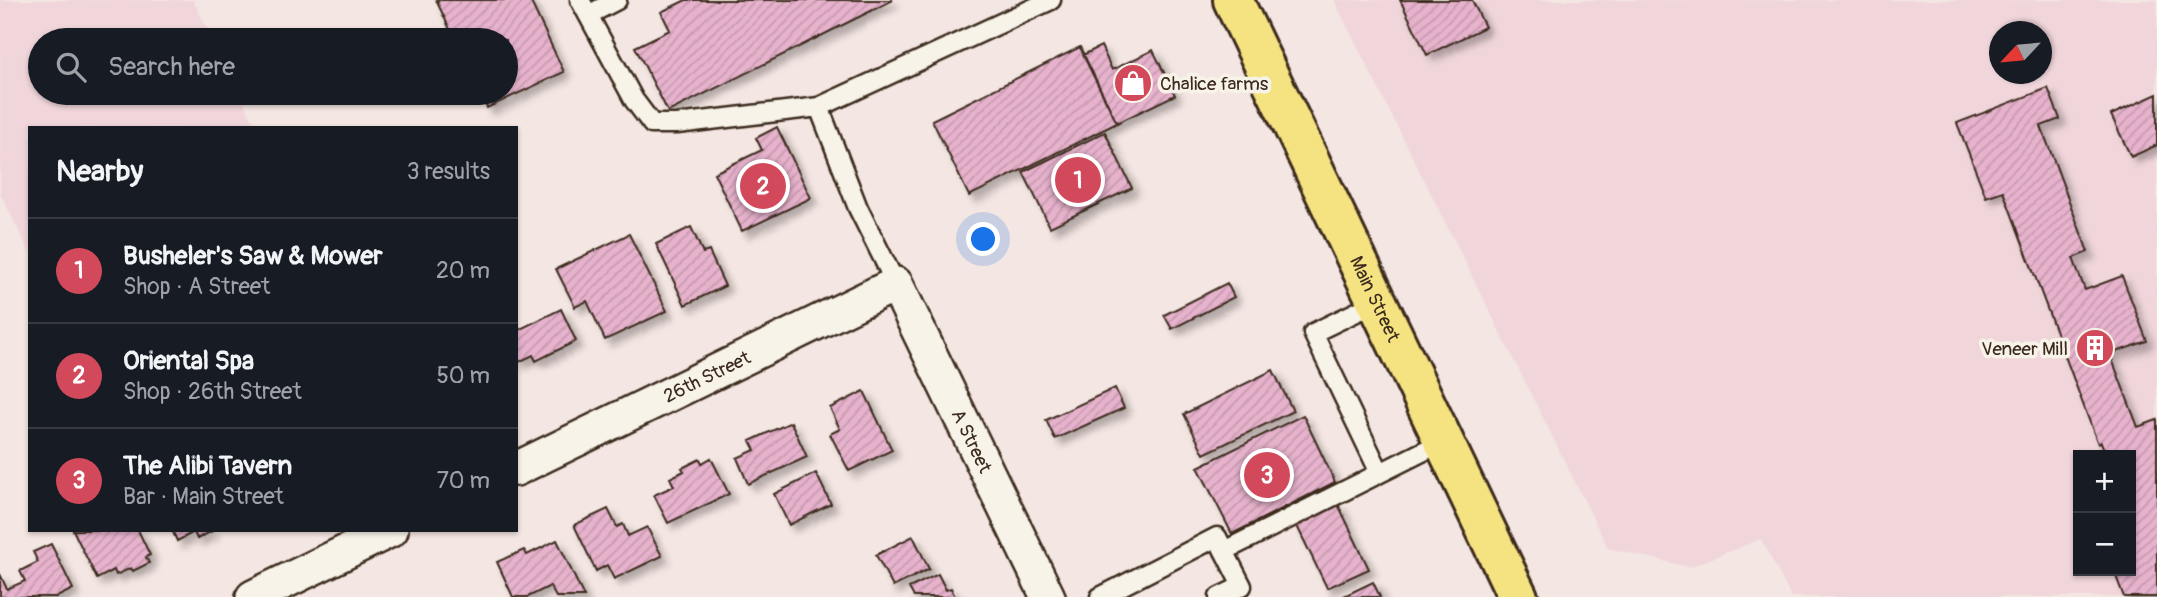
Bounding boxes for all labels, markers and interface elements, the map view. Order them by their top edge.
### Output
north arrow [1989,21,2052,84]
search box [28,28,518,105]
icon: search [52,48,90,86]
text: Search here [108,51,235,83]
shop icon: Chalice farms [1112,62,1154,104]
place label: Chalice farms [1160,72,1269,96]
text: Nearby [56,153,143,190]
pin: 1 [1055,154,1101,206]
text: 3 results [407,157,490,186]
pin: 2 [740,160,786,212]
your location [966,222,1000,256]
text: Busheler's Saw & Mower [123,240,383,272]
street label: Main Street [1344,252,1406,346]
text: 1 [75,256,84,285]
text: 20 m [436,256,490,285]
text: Shop · A Street [123,272,270,301]
building icon: Veneer Mill [2074,327,2116,369]
place label: Veneer Mill [1981,337,2068,361]
text: Oriental Spa [123,345,254,377]
street label: 26th Street [660,346,755,408]
text: 2 [73,361,85,390]
text: 50 m [436,361,490,390]
text: Shop · 26th Street [123,377,302,406]
street label: A Street [946,405,997,477]
pin: 3 [1244,449,1290,501]
text: The Alibi Tavern [123,450,292,482]
map controls [2073,450,2136,576]
button: + [2073,450,2136,513]
text: 3 [73,466,85,495]
text: 70 m [437,466,490,495]
text: Bar · Main Street [123,482,284,511]
button: − [2073,513,2136,576]

